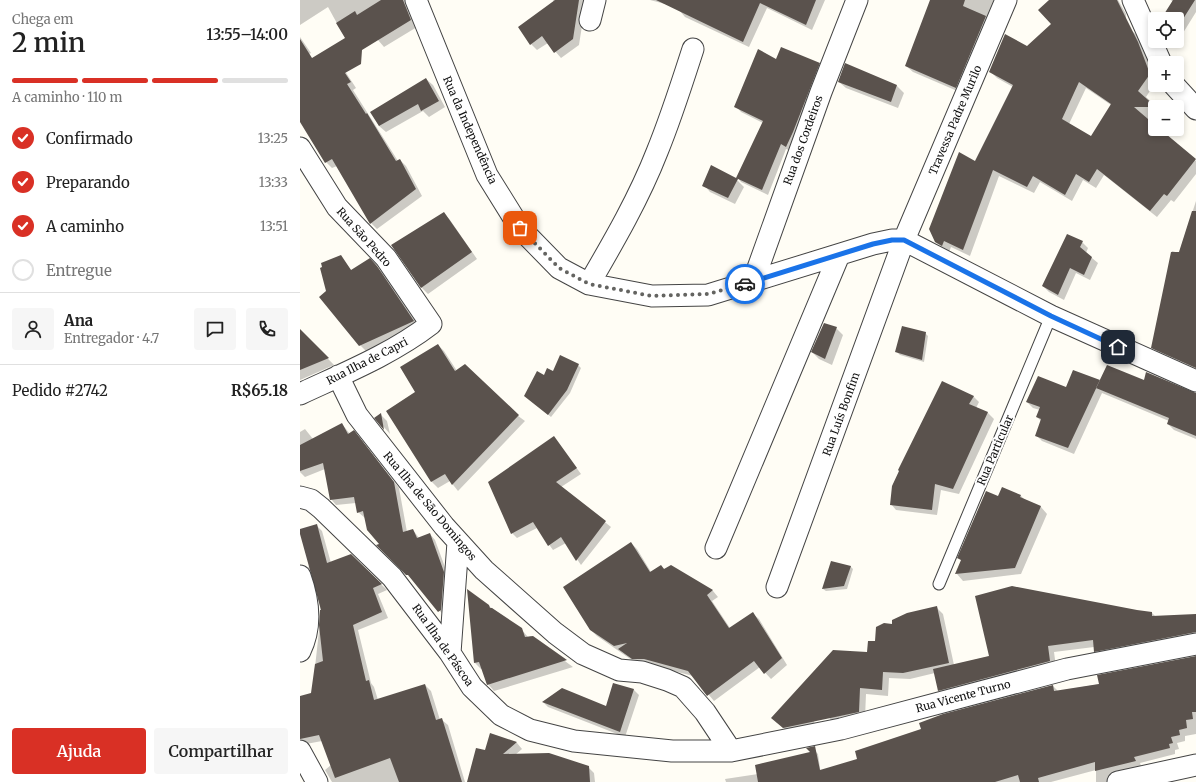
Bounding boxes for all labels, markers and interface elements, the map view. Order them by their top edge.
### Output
text: Chega em [12,11,73,28]
map controls [1148,12,1184,136]
button: locate [1148,12,1184,48]
text: 13:55–14:00 [206,25,288,44]
text: 2 min [12,26,85,59]
button: + [1148,56,1184,92]
street label: Travessa Padre Murilo [926,62,985,177]
street label: Rua da Independência [440,74,500,186]
text: A caminho · 110 m [12,89,122,106]
street label: Rua dos Cordeiros [780,93,826,187]
button: − [1148,100,1184,136]
icon: check [12,127,34,149]
text: Confirmado [46,129,133,148]
text: 13:25 [258,130,288,147]
icon: check [12,171,34,193]
text: Preparando [46,173,130,192]
text: 13:33 [259,174,288,191]
street label: Rua São Pedro [334,204,395,270]
pin [503,211,537,245]
icon: check [12,215,34,237]
text: A caminho [46,217,124,236]
icon: bag [509,217,531,239]
text: 13:51 [260,218,288,235]
text: Entregue [46,261,112,280]
courier [725,264,765,304]
icon: car [734,273,756,295]
button: person [12,308,54,350]
button: chat [194,308,236,350]
button: phone [246,308,288,350]
text: Ana [64,311,93,330]
text: Entregador · 4.7 [64,330,159,347]
pin [1101,330,1135,364]
street label: Rua Ilha de Capri [324,334,410,388]
icon: home [1107,336,1129,358]
street label: Rua Luís Bonfim [819,370,863,458]
text: Pedido #2742 [12,381,108,400]
text: R$65.18 [231,381,288,400]
street label: Rua Particular [974,413,1016,487]
street label: Rua Ilha de São Domingos [380,449,480,563]
street label: Rua Ilha de Páscoa [409,601,477,689]
street label: Rua Vicente Turno [914,676,1012,715]
button: Ajuda [12,728,146,774]
button: Compartilhar [154,728,288,774]

